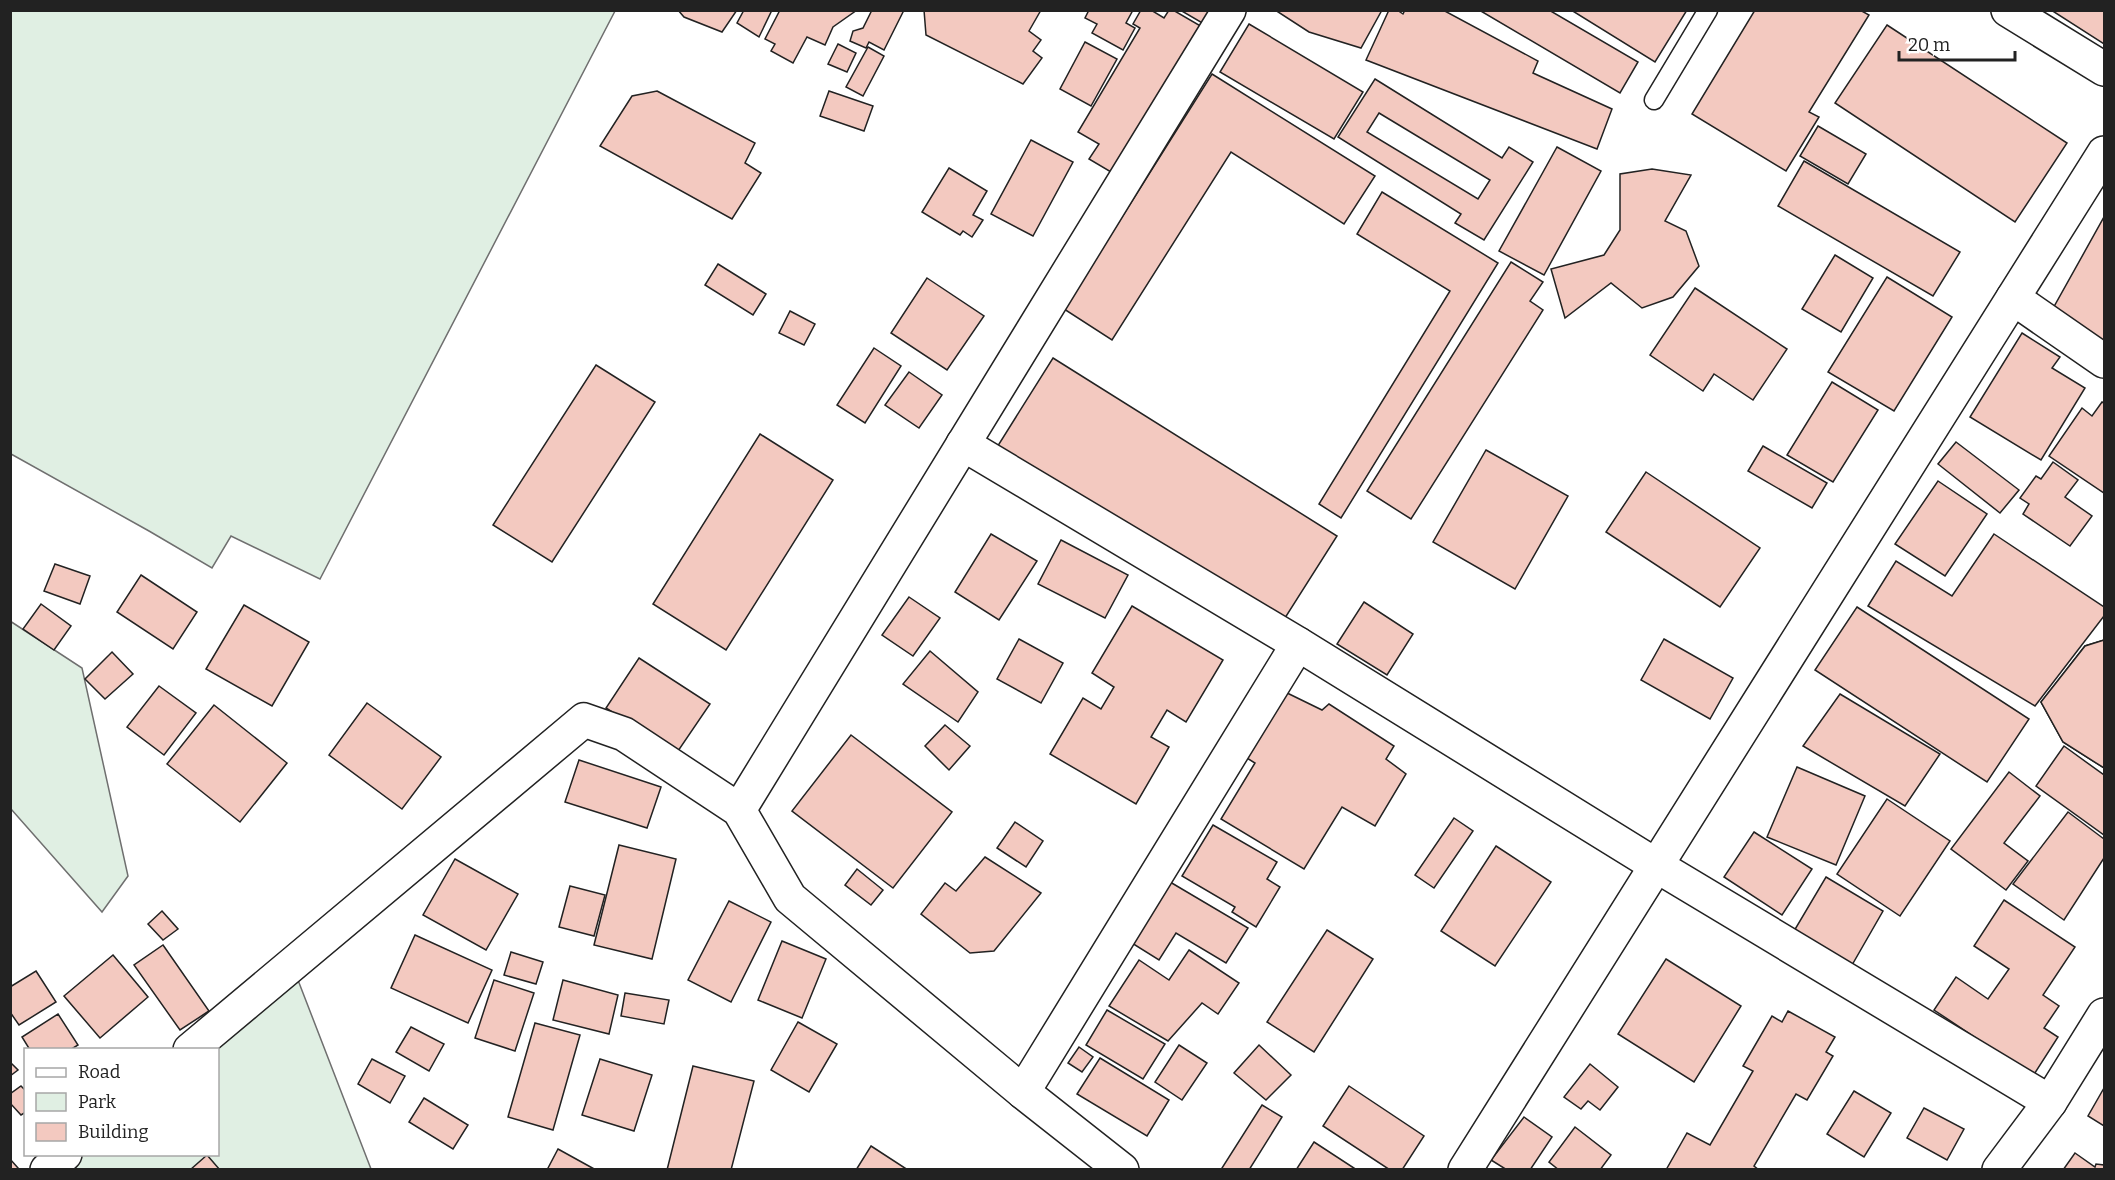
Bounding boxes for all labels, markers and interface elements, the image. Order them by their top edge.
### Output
scale bar [1899,24,2014,62]
text: 20 m [1908,34,1950,56]
legend [24,1048,219,1156]
text: Road [78,1061,121,1083]
text: Park [78,1091,117,1113]
text: Building [78,1121,149,1143]

